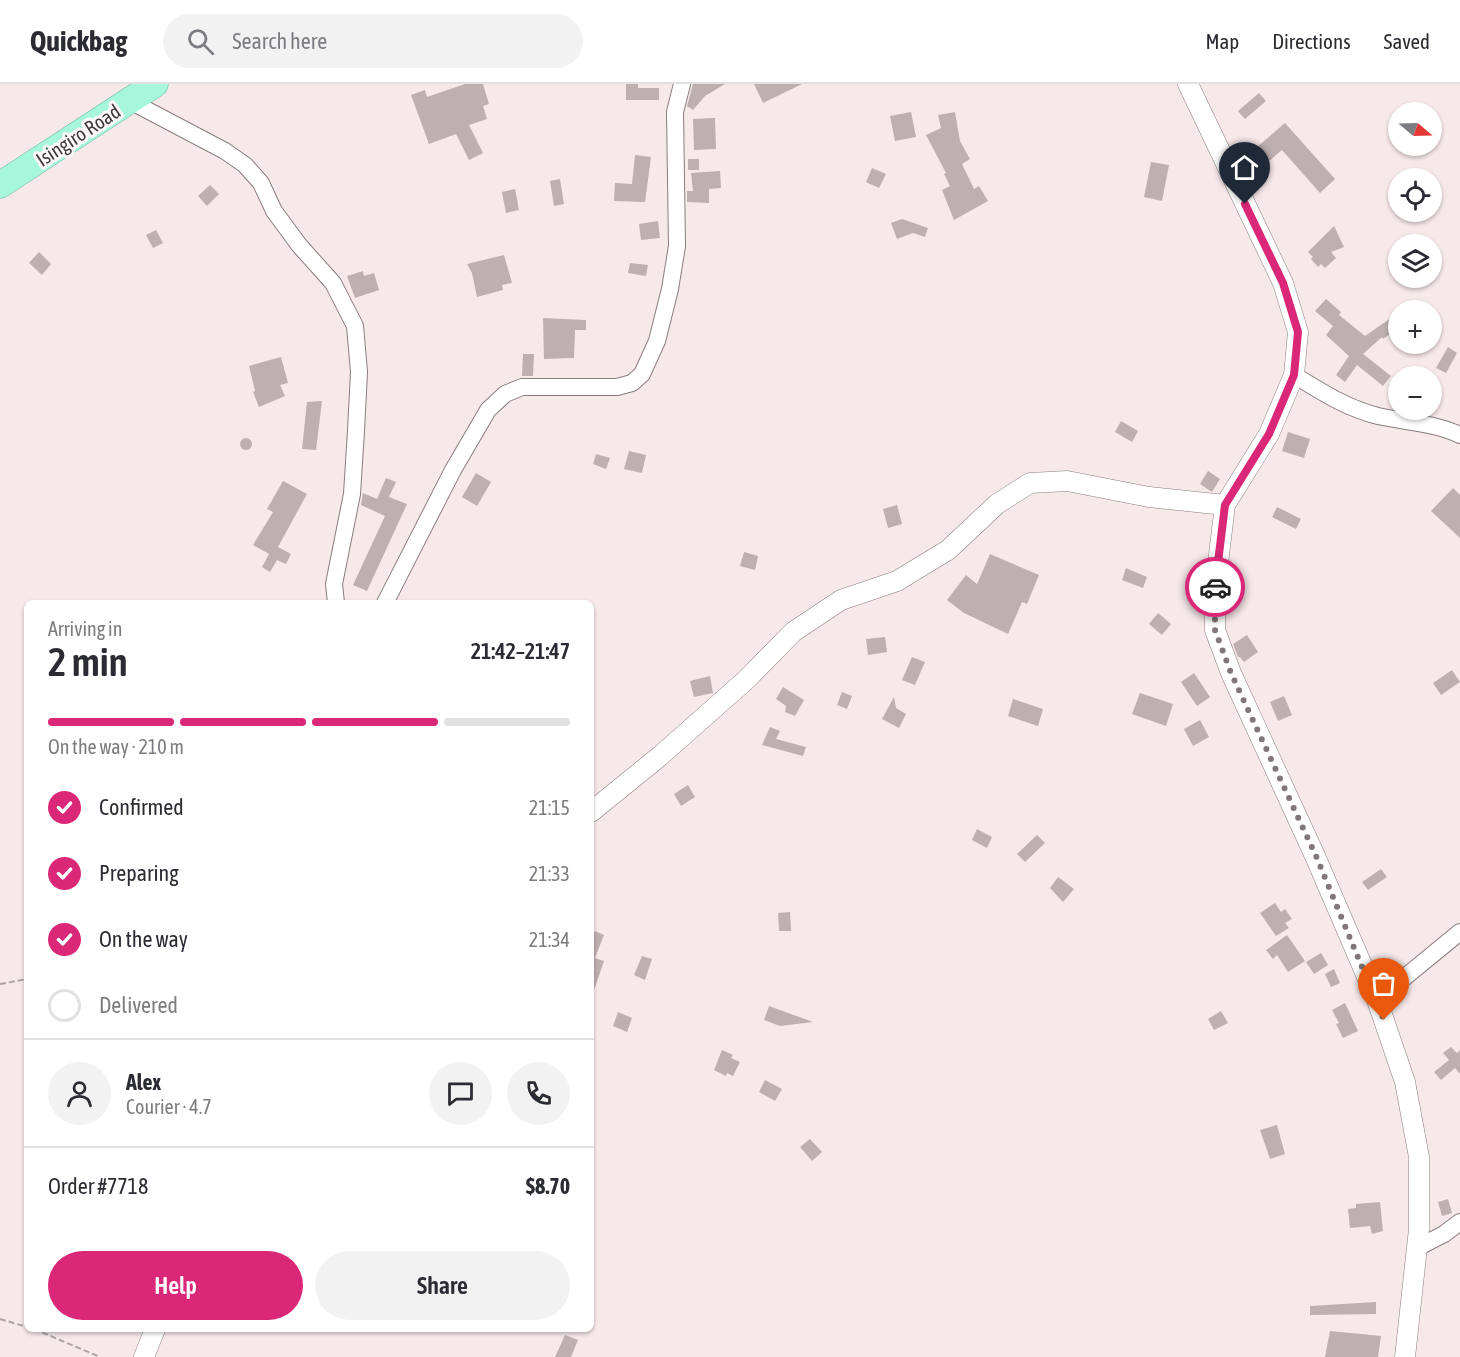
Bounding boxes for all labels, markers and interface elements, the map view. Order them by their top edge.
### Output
search box [163,14,583,68]
text: Quickbag [30,25,127,57]
icon: search [184,25,217,58]
text: Search here [232,28,327,54]
text: Map [1205,29,1239,53]
text: Directions [1272,29,1351,53]
text: Saved [1384,29,1430,53]
street label: Isingiro Road [32,99,124,171]
north arrow [1388,102,1442,156]
map controls [1388,102,1442,420]
pin [1219,142,1270,204]
icon: home [1228,151,1261,184]
button: locate [1388,168,1442,222]
button: layers [1388,234,1442,288]
button: + [1388,300,1442,354]
button: − [1388,366,1442,420]
courier [1185,557,1245,617]
icon: car [1199,571,1232,604]
text: Arriving in [48,617,122,640]
text: 21:42–21:47 [471,638,570,664]
text: 2 min [48,640,128,684]
text: On the way · 210 m [48,735,184,758]
icon: check [48,791,81,824]
text: Confirmed [99,794,184,820]
text: 21:15 [529,796,570,819]
icon: check [48,857,81,890]
text: Preparing [99,860,179,886]
text: 21:33 [529,862,570,885]
icon: check [48,923,81,956]
text: On the way [99,926,188,952]
text: 21:34 [529,928,570,951]
pin [1358,958,1409,1020]
icon: bag [1367,967,1400,1000]
text: Delivered [99,992,178,1018]
button: person [48,1062,111,1125]
button: chat [429,1062,492,1125]
button: phone [507,1062,570,1125]
text: Alex [126,1069,161,1095]
text: Courier · 4.7 [126,1095,212,1118]
text: Order #7718 [48,1173,148,1199]
text: $8.70 [526,1173,570,1199]
button: Help [48,1251,303,1320]
button: Share [315,1251,570,1320]

